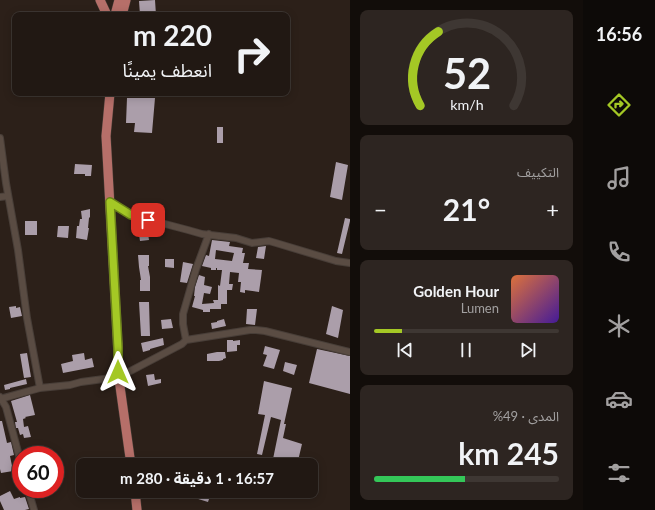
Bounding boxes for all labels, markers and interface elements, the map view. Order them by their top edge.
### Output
text: 220 m [133,18,212,52]
text: 16:56 [596,23,642,45]
icon: right [226,28,278,80]
text: 52 [442,47,491,97]
text: انعطف يمينًا [122,59,212,81]
icon: directions [605,91,633,119]
text: km/h [450,95,483,112]
text: التكييف [517,164,559,180]
icon: music [605,164,633,192]
text: 21° [443,191,490,227]
text: − [374,196,387,223]
text: + [546,196,559,223]
pin [131,203,165,237]
icon: arrive [137,209,159,231]
icon: phone [605,238,633,266]
text: Golden Hour [413,282,499,300]
text: Lumen [461,300,499,316]
icon: climate [605,312,633,340]
icon: previous [394,339,416,361]
icon: pause [455,339,477,361]
icon: next [517,339,539,361]
position arrow [97,351,139,393]
icon: car [605,385,633,413]
text: المدى · 49% [493,408,559,424]
text: 245 km [458,435,559,471]
speed limit sign: 60 [12,446,64,498]
icon: filters [605,459,633,487]
text: 16:57 · 1 دقيقة · 280 m [120,469,274,487]

